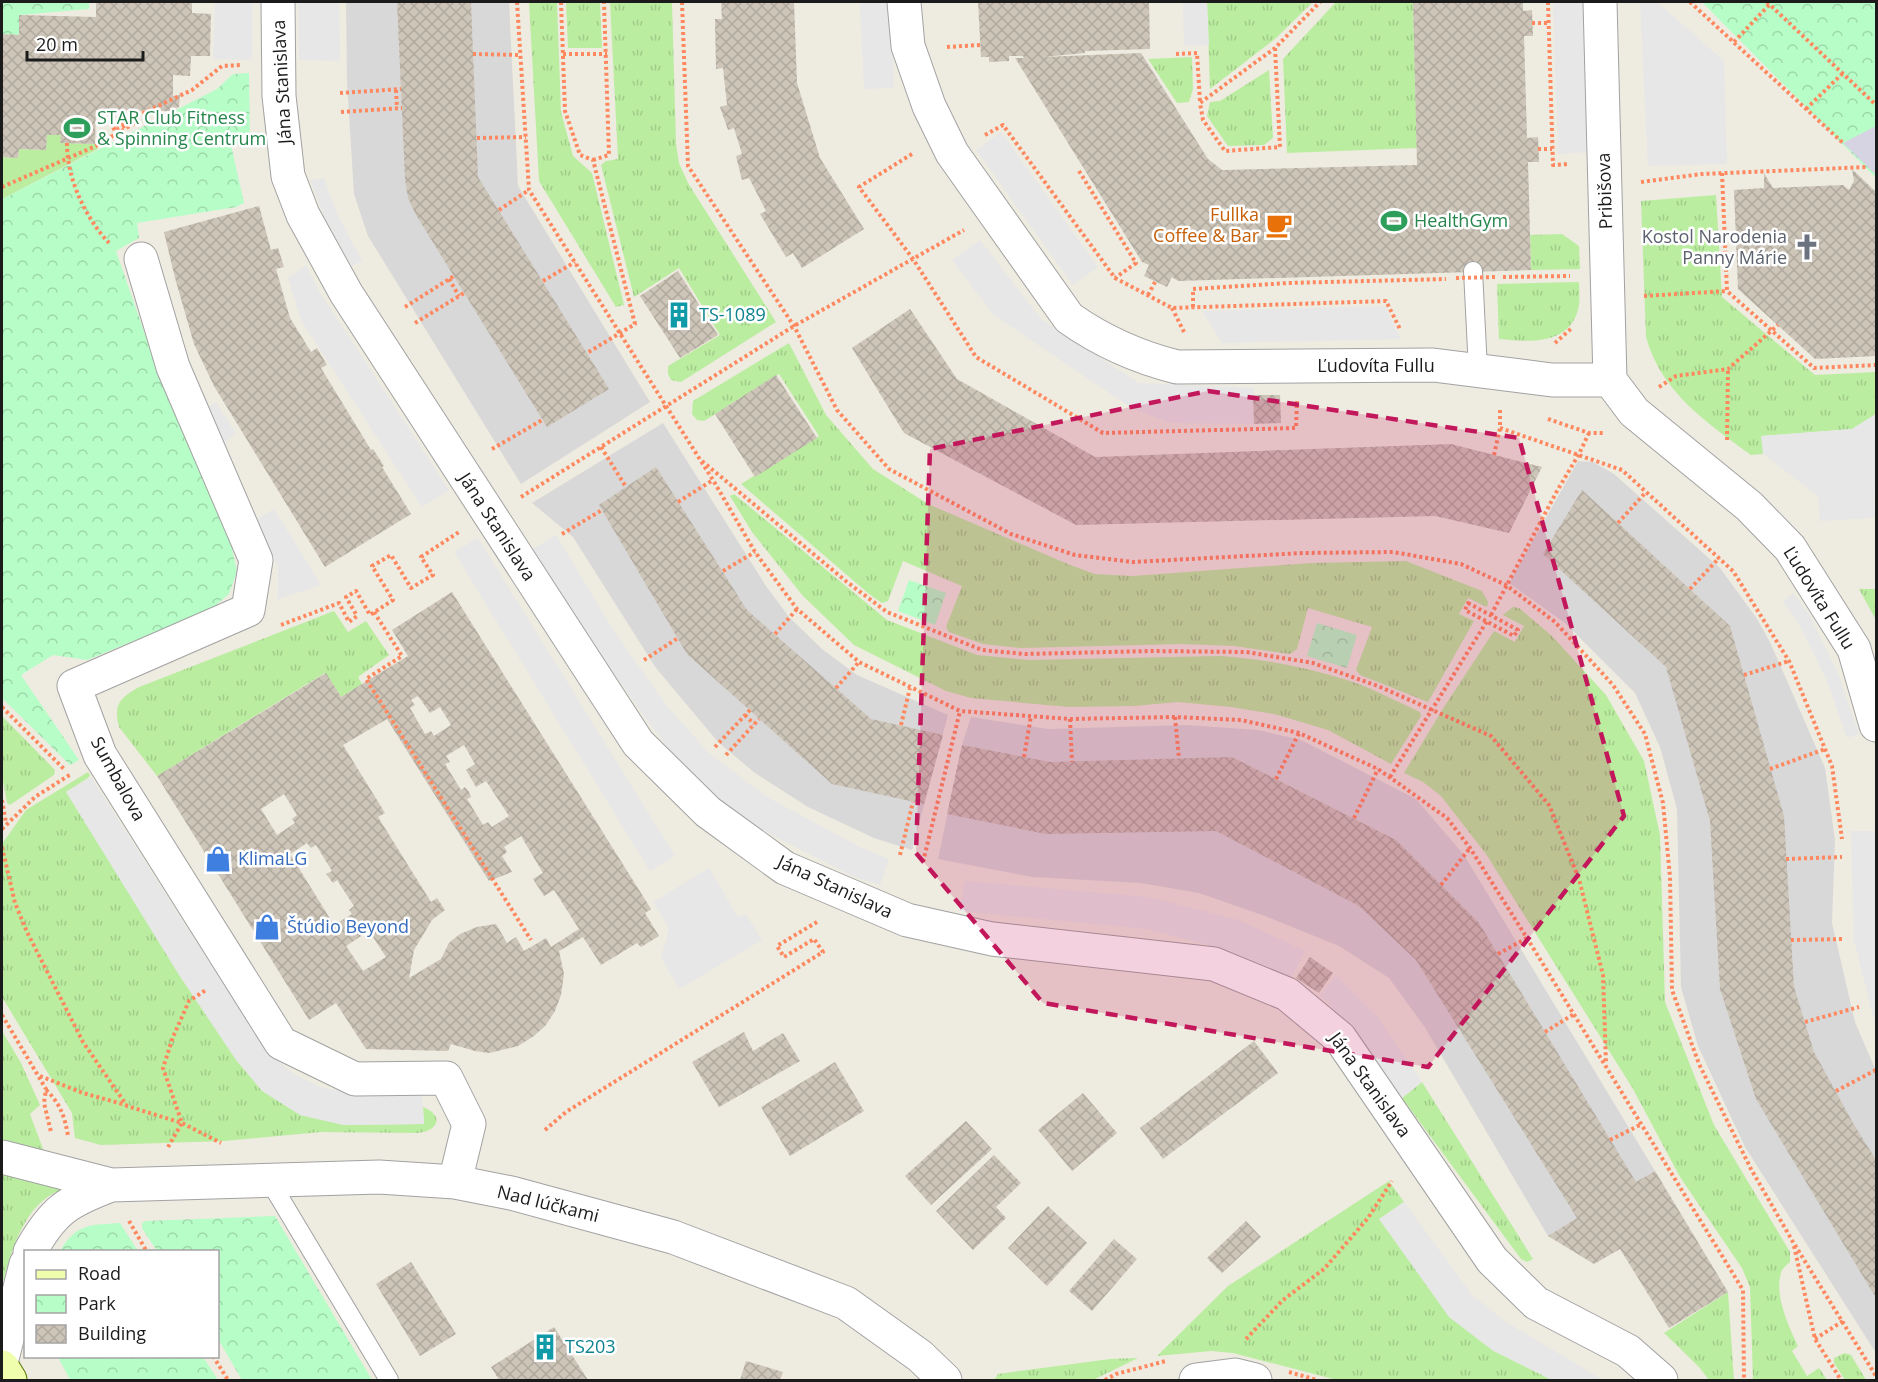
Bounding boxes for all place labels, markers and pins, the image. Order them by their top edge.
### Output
place label: STAR Club Fitness & Spinning Centrum [97,105,266,150]
sports icon: STAR Club Fitness & Spinning Centrum [62,113,92,143]
place label: Fullka Coffee & Bar [1153,202,1260,247]
sports icon: HealthGym [1379,206,1409,236]
place label: HealthGym [1414,208,1508,232]
cafe icon: Fullka Coffee & Bar [1264,210,1294,240]
place label: Kostol Narodenia Panny Márie [1642,224,1787,269]
church icon: Kostol Narodenia Panny Márie [1792,232,1822,262]
building icon: TS-1089 [664,300,694,330]
place label: TS-1089 [699,302,766,326]
shop icon: KlimaLG [203,844,233,874]
place label: KlimaLG [238,846,307,870]
shop icon: Štúdio Beyond [252,912,282,942]
place label: Štúdio Beyond [287,914,409,938]
building icon: TS203 [530,1332,560,1362]
place label: TS203 [565,1334,616,1358]

